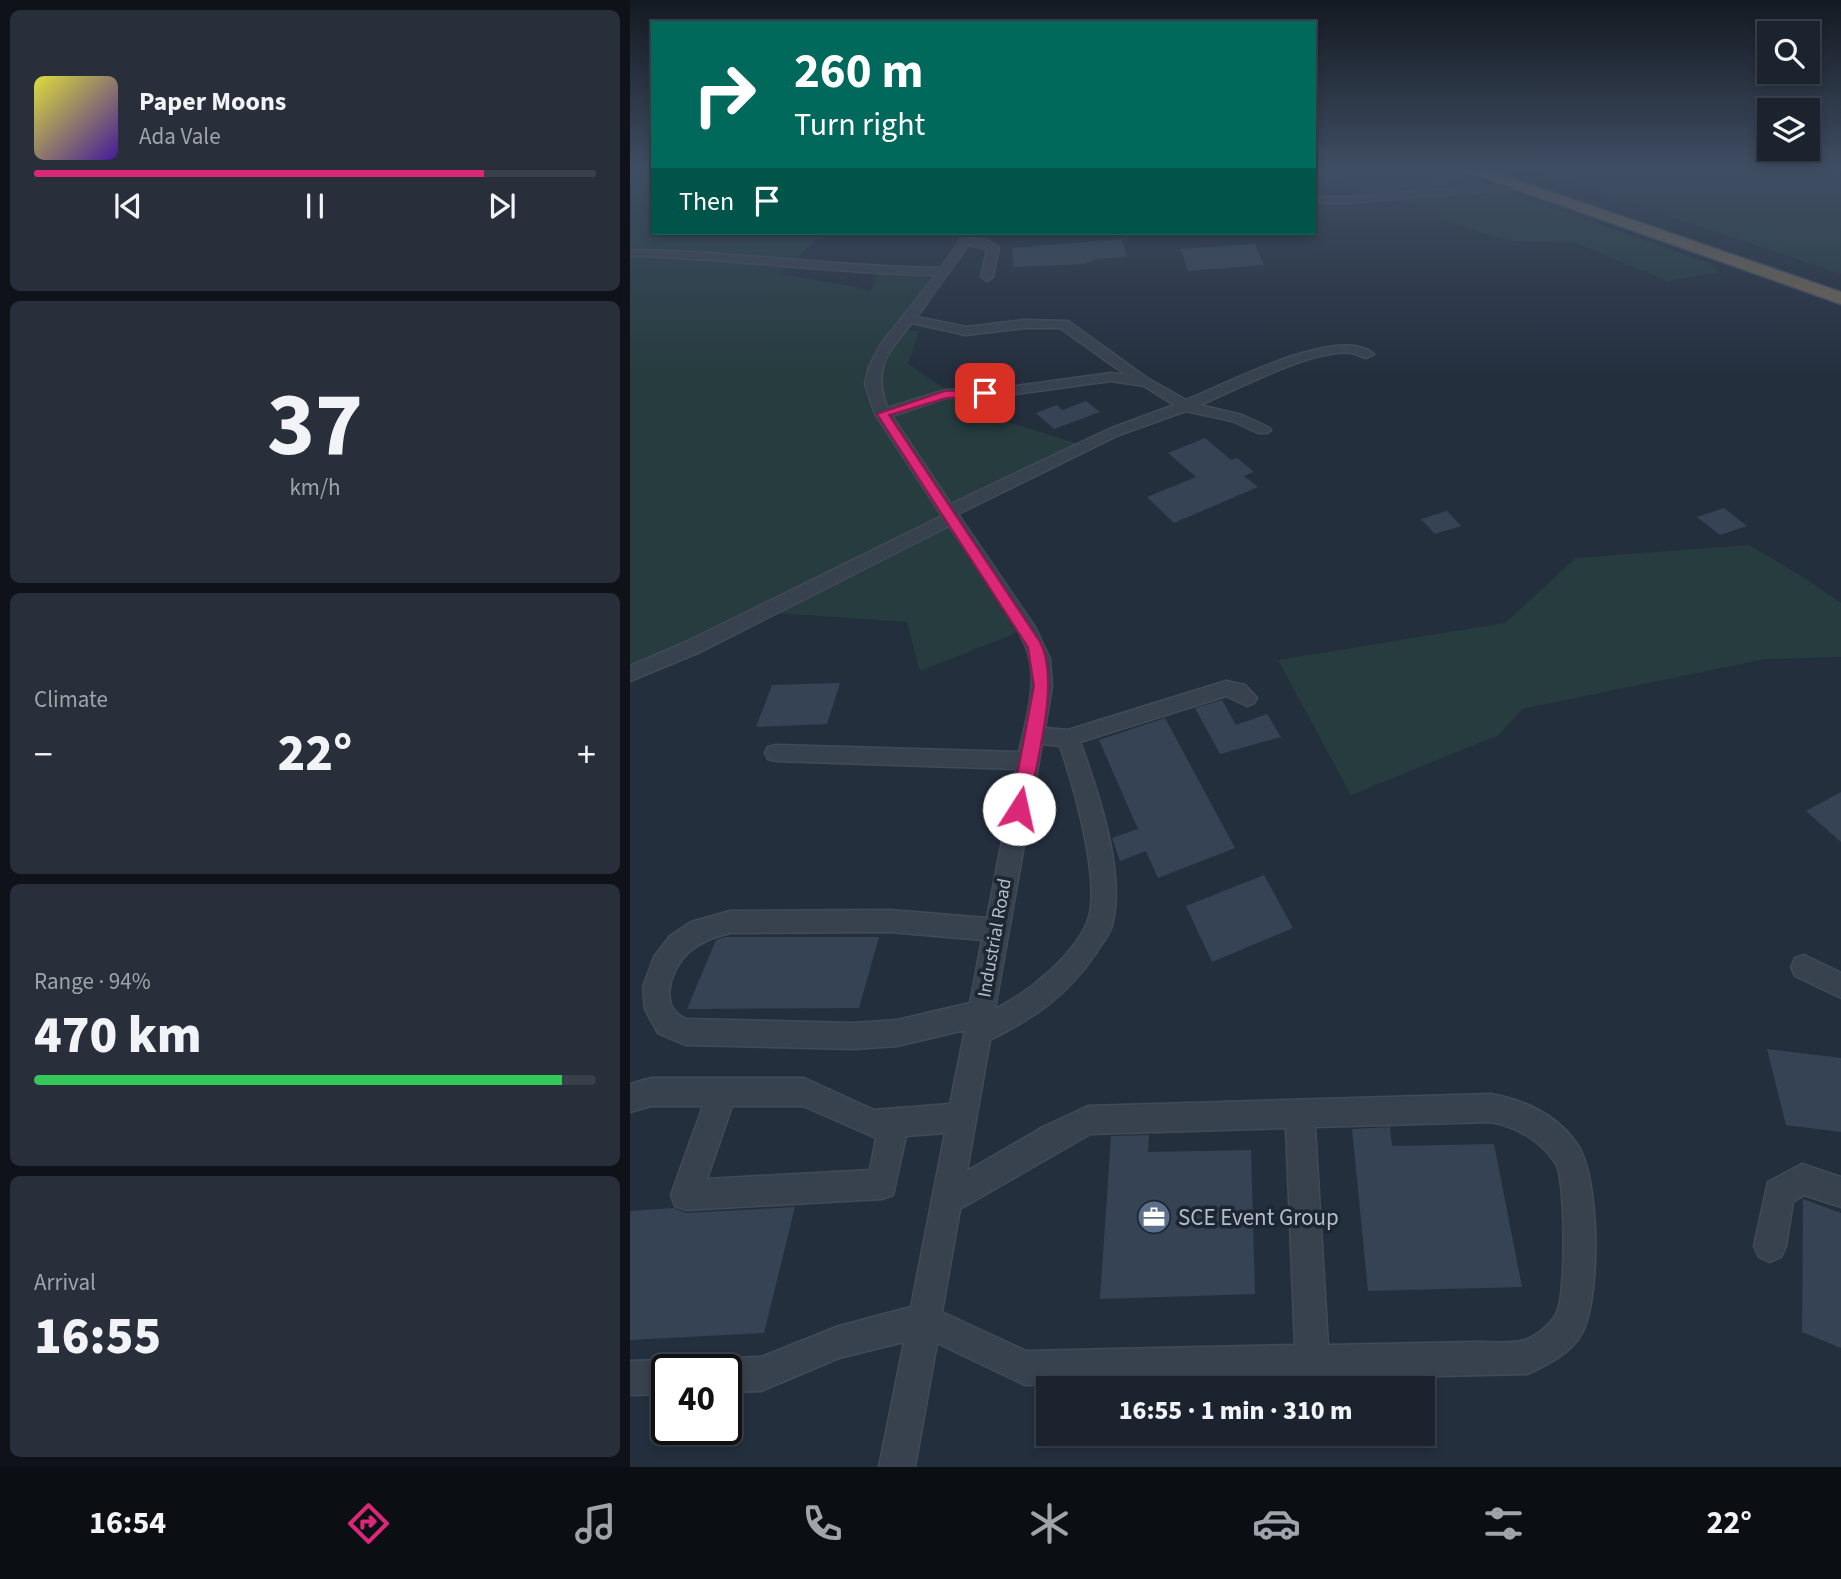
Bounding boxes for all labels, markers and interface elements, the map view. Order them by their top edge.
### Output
map controls [1757,21,1820,161]
button: search [1757,21,1820,84]
text: 260 m [794,37,923,107]
icon: right [679,49,770,140]
text: Paper Moons [139,83,286,120]
button: layers [1757,98,1820,161]
text: Turn right [794,102,925,148]
text: Ada Vale [139,120,221,153]
icon: arrive [748,182,786,220]
text: Then [679,183,734,220]
icon: previous [109,187,147,225]
icon: pause [296,187,334,225]
icon: next [483,187,521,225]
text: 37 [267,361,363,490]
pin [955,363,1015,423]
icon: arrive [966,374,1004,412]
text: km/h [289,471,341,504]
text: Climate [34,683,108,716]
text: 22° [278,717,352,791]
text: − [34,728,53,782]
text: + [577,728,596,782]
position arrow [982,772,1056,846]
street label: Industrial Road [971,876,1019,1000]
text: Range · 94% [34,965,151,998]
text: 470 km [34,999,202,1073]
office icon: SCE Event Group [1135,1198,1173,1236]
place label: SCE Event Group [1178,1201,1339,1234]
text: Arrival [34,1266,96,1299]
text: 16:55 [34,1300,161,1374]
speed limit sign: 40 [651,1354,742,1445]
text: 16:55 · 1 min · 310 m [1119,1392,1352,1429]
icon: directions [344,1499,393,1548]
icon: music [571,1499,620,1548]
icon: phone [798,1499,847,1548]
icon: climate [1025,1499,1074,1548]
icon: car [1252,1499,1301,1548]
icon: filters [1479,1499,1528,1548]
text: 16:54 [89,1500,166,1546]
text: 22° [1706,1500,1752,1546]

